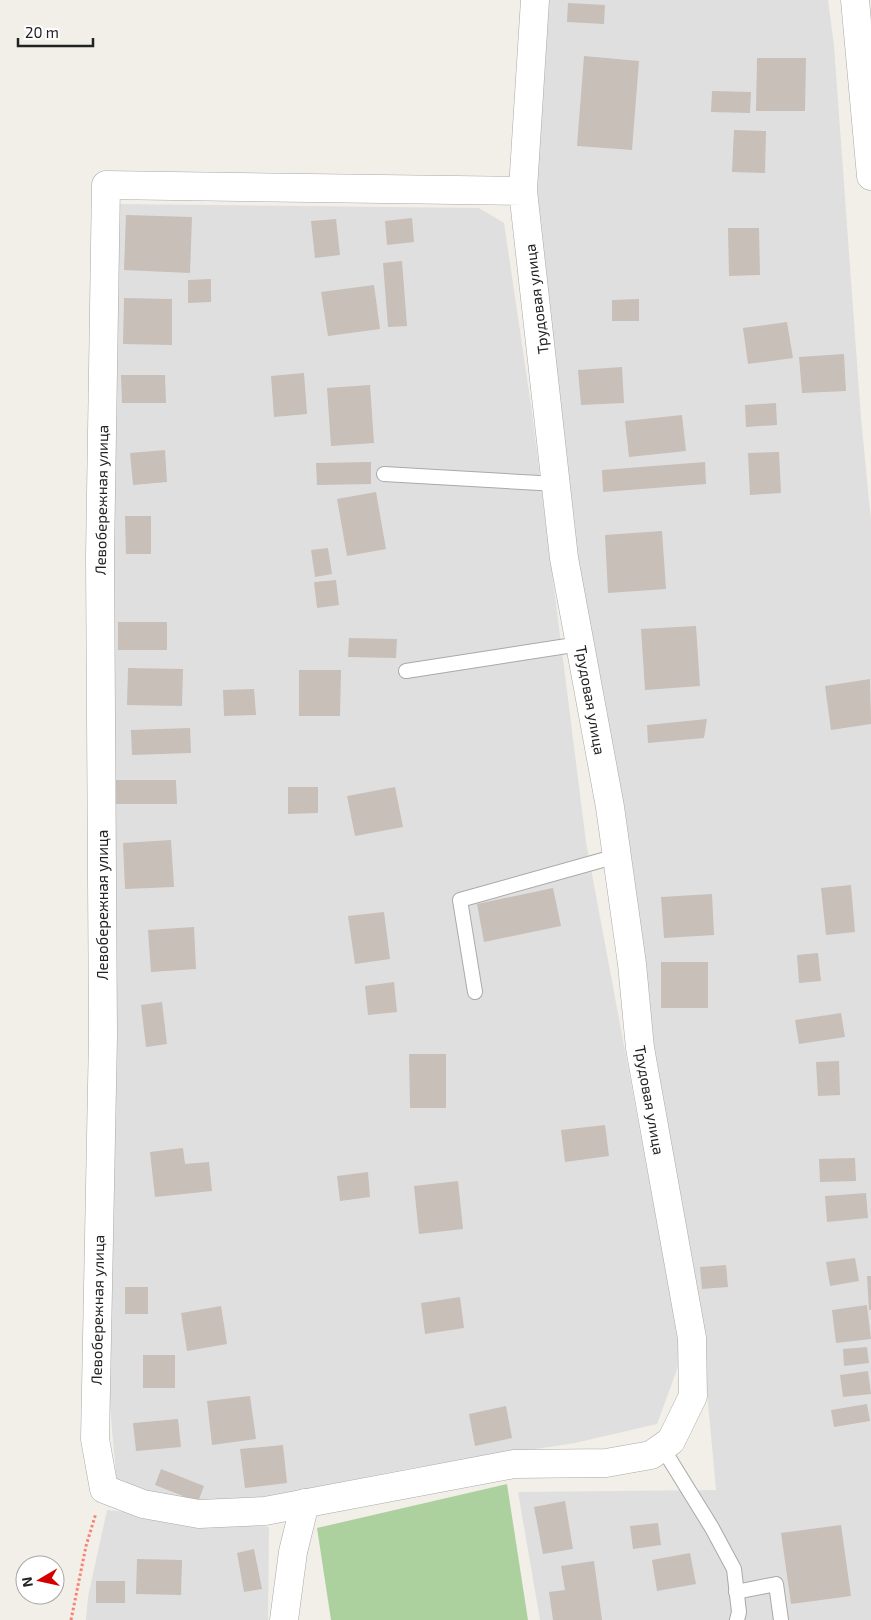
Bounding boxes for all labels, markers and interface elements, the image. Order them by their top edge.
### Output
scale bar [18,15,92,47]
text: 20 m [25,23,59,41]
street label: Трудовая улица [520,243,553,355]
street label: Левобережная улица [91,425,112,575]
street label: Трудовая улица [572,644,609,756]
street label: Левобережная улица [93,830,112,980]
street label: Трудовая улица [631,1044,668,1156]
street label: Левобережная улица [87,1235,108,1385]
north arrow [15,1555,65,1605]
text: N [17,1576,36,1588]

